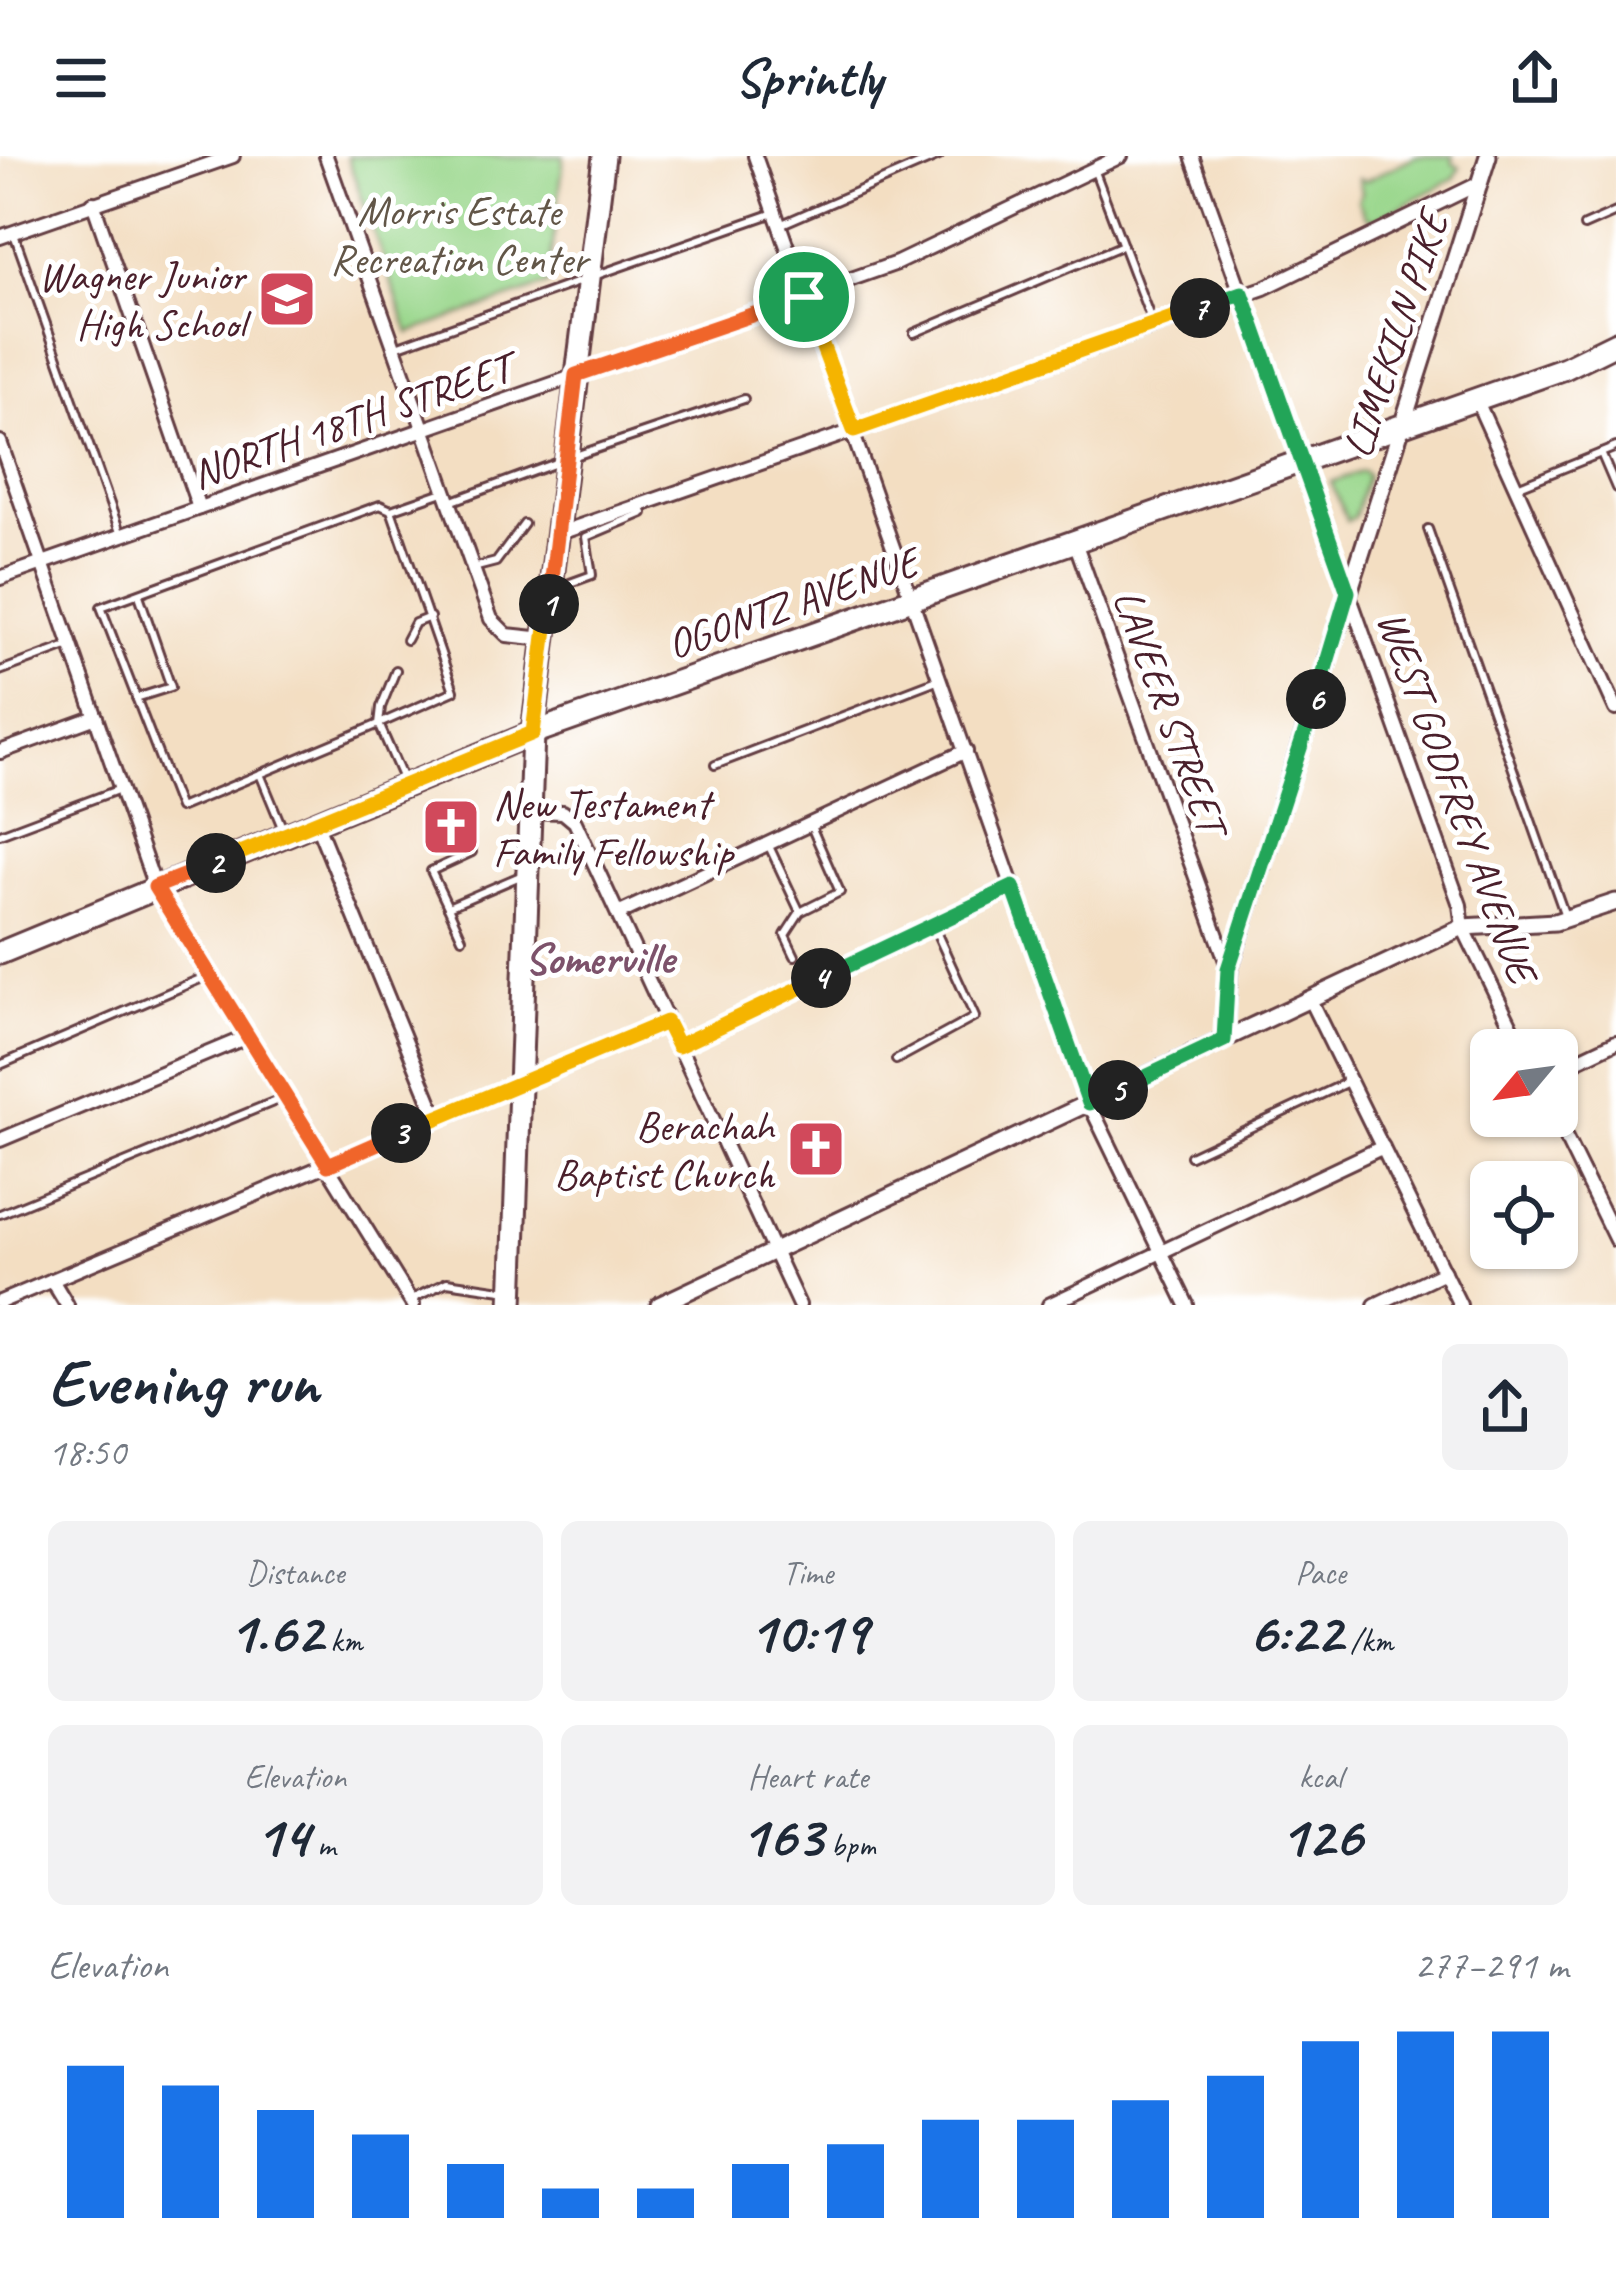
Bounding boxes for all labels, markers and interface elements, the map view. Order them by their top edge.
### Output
text: Sprintly [734,44,882,112]
icon: menu [48,45,114,111]
icon: share [1502,45,1568,111]
park label: Morris Estate Recreation Center [330,185,592,286]
street label: LIMEKILN PIKE [1331,201,1461,464]
pin [753,246,855,348]
place label: Wagner Junior High School [39,250,252,351]
icon: arrive [771,264,837,330]
school or university icon: Wagner Junior High School [256,268,318,330]
pin: 7 [1170,278,1230,338]
text: 7 [1193,287,1207,329]
street label: NORTH 18TH STREET [185,338,528,501]
street label: OGONTZ AVENUE [660,534,929,671]
pin: 1 [519,574,579,634]
street label: LAVEER STREET [1101,582,1241,849]
text: 1 [542,583,556,625]
street label: WEST GODFREY AVENUE [1365,604,1550,994]
pin: 6 [1286,669,1346,729]
text: 6 [1308,678,1324,720]
place label: New Testament Family Fellowship [493,778,736,879]
church icon: New Testament Family Fellowship [420,796,482,858]
pin: 2 [186,833,246,893]
text: 2 [209,842,223,884]
district label: Somerville [524,930,678,987]
pin: 4 [791,948,851,1008]
text: 4 [814,957,828,999]
north arrow [1470,1029,1578,1137]
map controls [1470,1029,1578,1269]
pin: 5 [1088,1060,1148,1120]
text: 5 [1111,1069,1125,1111]
place label: Berachah Baptist Church [554,1100,776,1201]
pin: 3 [371,1103,431,1163]
text: 3 [394,1112,408,1154]
church icon: Berachah Baptist Church [785,1118,847,1180]
button: locate [1470,1161,1578,1269]
text: Evening run [48,1341,318,1424]
button: share [1442,1344,1568,1470]
text: 18:50 [48,1428,126,1477]
text: Distance [246,1552,345,1594]
text: Time [783,1552,833,1594]
text: Pace [1295,1552,1346,1594]
text: 1.62 [228,1594,322,1670]
text: 10:19 [748,1594,868,1670]
text: 6:22 [1248,1594,1342,1670]
text: km [322,1620,363,1662]
text: /km [1342,1620,1393,1662]
text: Elevation [245,1756,346,1798]
text: Heart rate [748,1756,868,1798]
text: kcal [1299,1756,1342,1798]
text: 14 [255,1798,309,1874]
text: 163 [740,1798,822,1874]
text: 126 [1280,1798,1362,1874]
text: m [309,1824,336,1866]
text: bpm [822,1824,876,1866]
text: Elevation [48,1941,168,1990]
text: 277–291 m [1414,1941,1568,1990]

